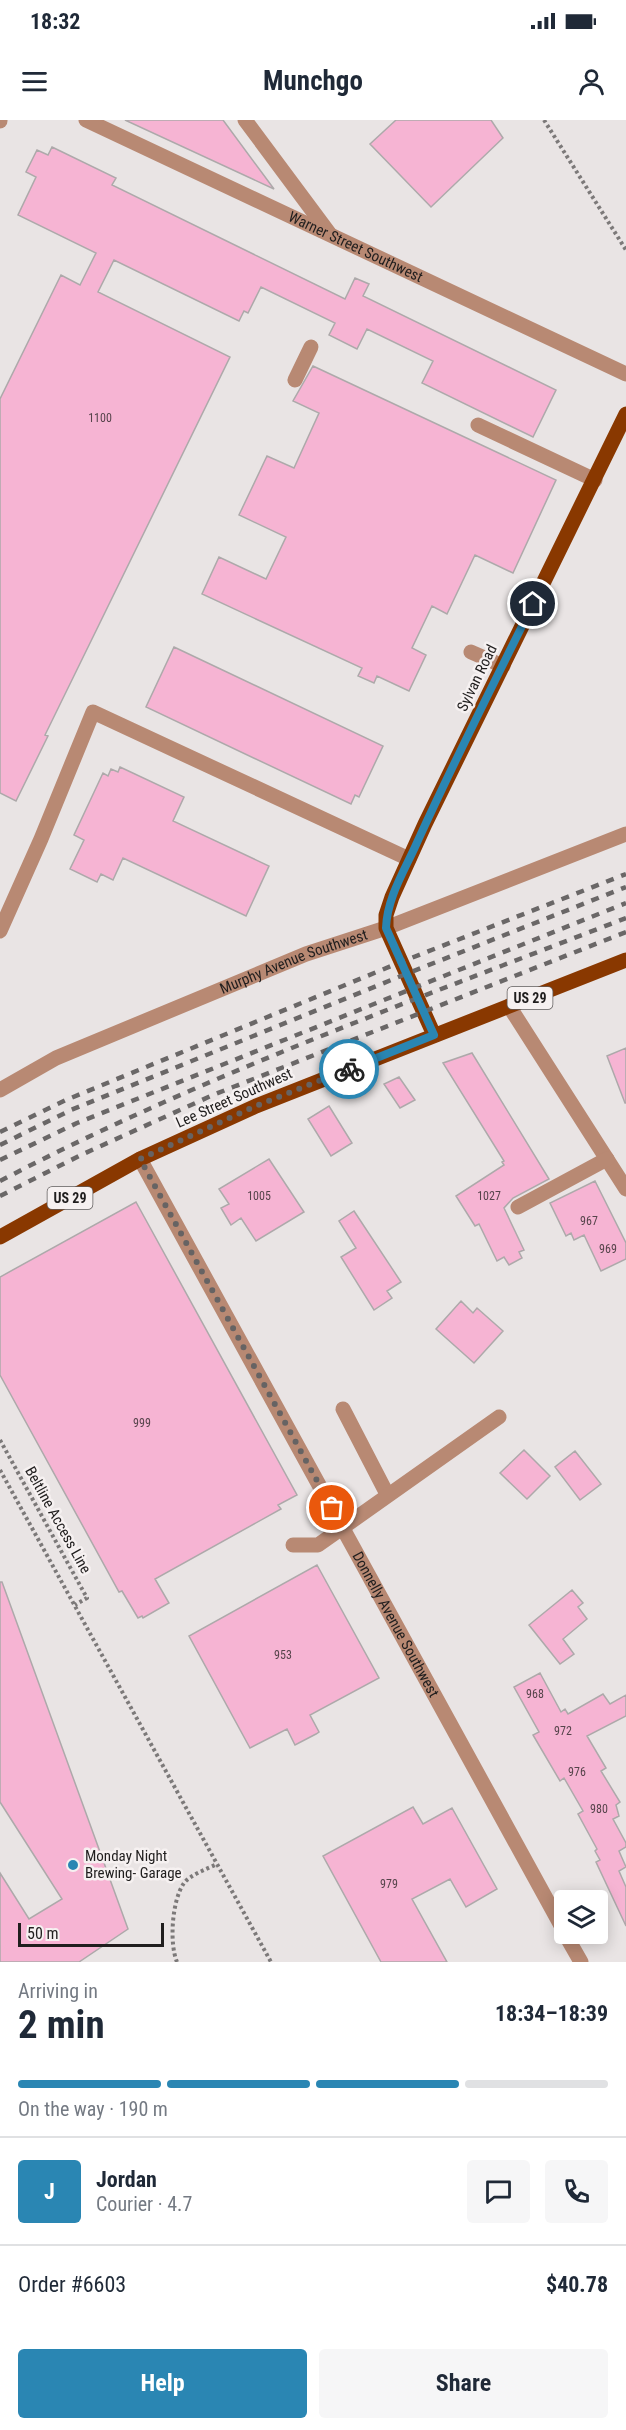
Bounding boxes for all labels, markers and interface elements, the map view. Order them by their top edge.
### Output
text: 18:32 [30,9,81,34]
icon: menu [18,65,51,98]
text: Munchgo [263,65,363,97]
icon: person [575,65,608,98]
street label: Warner Street Southwest [286,208,426,286]
house number: 1100 [88,411,112,425]
pin [507,578,558,629]
icon: home [516,587,549,620]
street label: Sylvan Road [453,642,501,714]
street label: Murphy Avenue Southwest [217,926,370,998]
road number: US 29 [508,987,552,1009]
courier [319,1039,379,1099]
icon: bike [333,1053,366,1086]
street label: Lee Street Southwest [173,1064,295,1132]
road number: US 29 [48,1187,92,1209]
house number: 1005 [247,1189,271,1203]
house number: 1027 [477,1189,501,1203]
house number: 967 [580,1214,598,1228]
house number: 969 [599,1242,617,1256]
house number: 999 [133,1416,151,1430]
street label: Beltline Access Line [21,1463,95,1577]
pin [306,1482,357,1533]
icon: bag [315,1491,348,1524]
street label: Donnelly Avenue Southwest [348,1549,443,1700]
house number: 953 [274,1648,292,1662]
house number: 968 [526,1687,544,1701]
house number: 972 [554,1724,572,1738]
house number: 976 [568,1765,586,1779]
house number: 980 [590,1802,608,1816]
place label: Monday Night Brewing- Garage [85,1847,182,1882]
marker: Monday Night Brewing- Garage [66,1858,80,1872]
house number: 979 [380,1877,398,1891]
map controls [554,1890,608,1944]
button: layers [554,1890,608,1944]
scale bar [18,1920,164,1948]
text: 50 m [27,1924,59,1943]
text: Arriving in [18,1979,98,2003]
text: 18:34–18:39 [495,2001,608,2026]
text: 2 min [18,2002,105,2048]
text: On the way · 190 m [18,2097,168,2121]
button: chat [467,2160,530,2223]
button: phone [545,2160,608,2223]
text: Jordan [96,2167,157,2192]
text: J [44,2179,55,2204]
text: Courier · 4.7 [96,2192,192,2216]
text: Order #6603 [18,2272,126,2297]
text: $40.78 [546,2272,608,2297]
button: Help [18,2349,307,2418]
button: Share [319,2349,608,2418]

